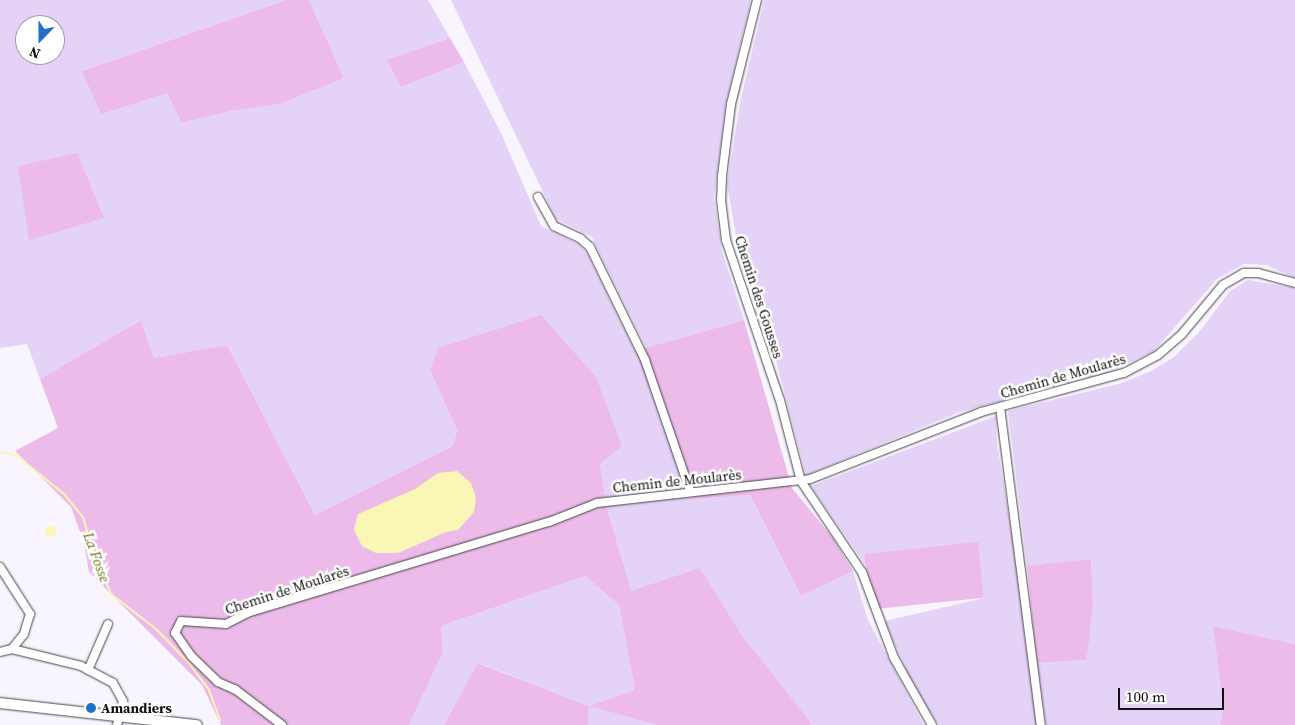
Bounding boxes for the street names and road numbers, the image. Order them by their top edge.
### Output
street label: Chemin des Gousses [731,234,787,360]
street label: Chemin de Moularès [998,350,1128,402]
street label: Chemin de Moularès [612,466,742,496]
street label: Chemin de Moularès [223,562,351,618]

